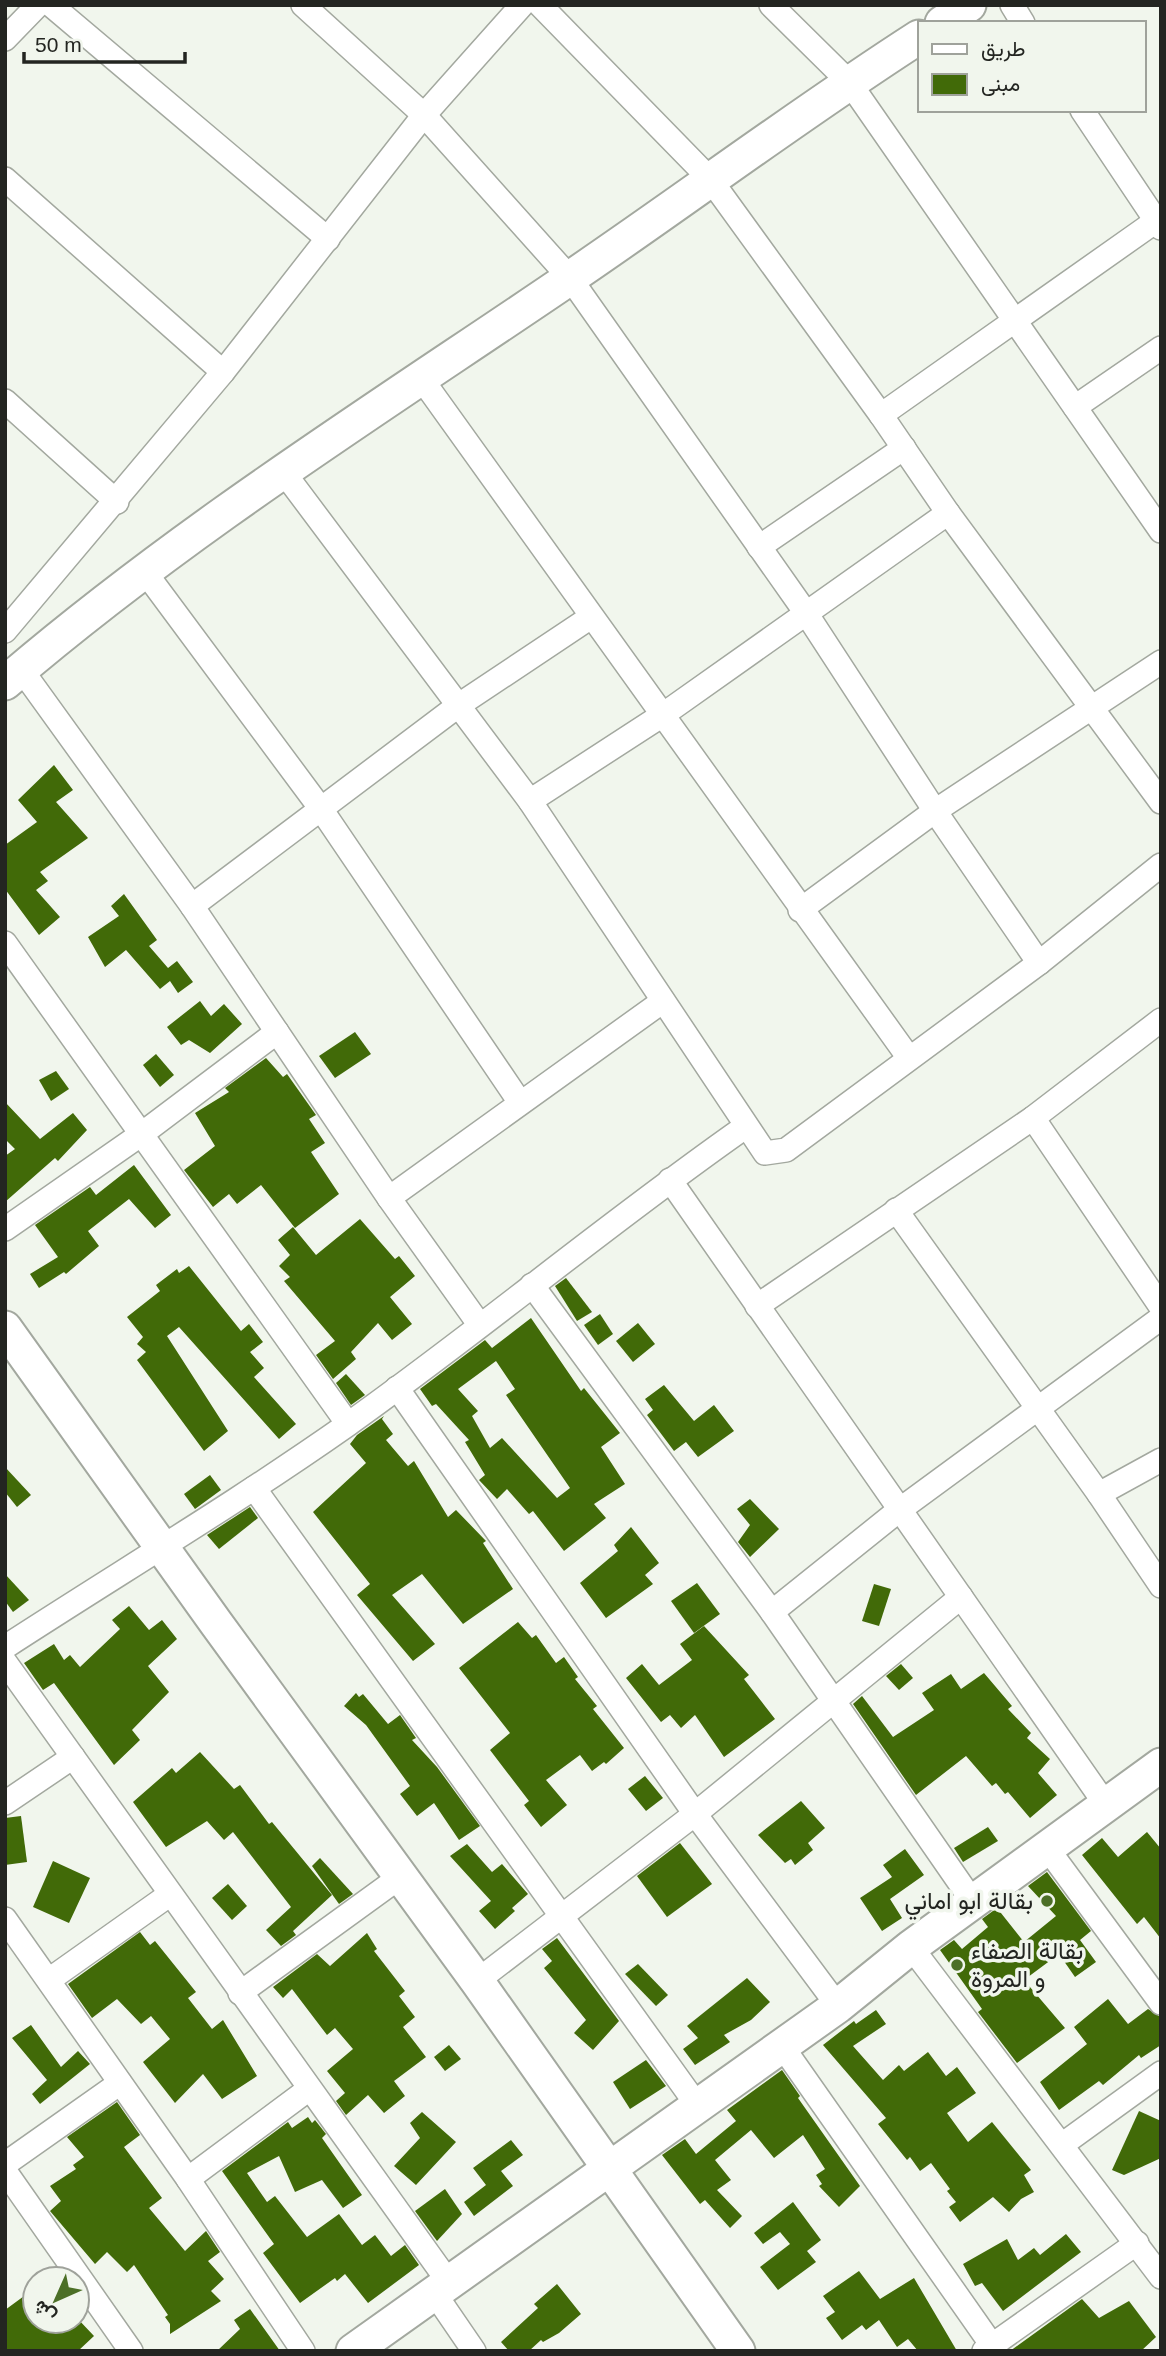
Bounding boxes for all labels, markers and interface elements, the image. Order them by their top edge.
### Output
scale bar [24,21,186,65]
legend [918,21,1145,112]
text: 50 m [35,33,82,56]
text: طريق [981,37,1026,62]
text: مبنى [981,72,1020,96]
place label: بقالة ابو اماني [905,1887,1033,1920]
marker: بقالة ابو اماني [1039,1893,1055,1909]
place label: بقالة الصفاء و المروة [971,1937,1083,1994]
marker: بقالة الصفاء و المروة [949,1957,965,1973]
north arrow [21,2265,91,2335]
text: ش [29,2295,61,2327]

